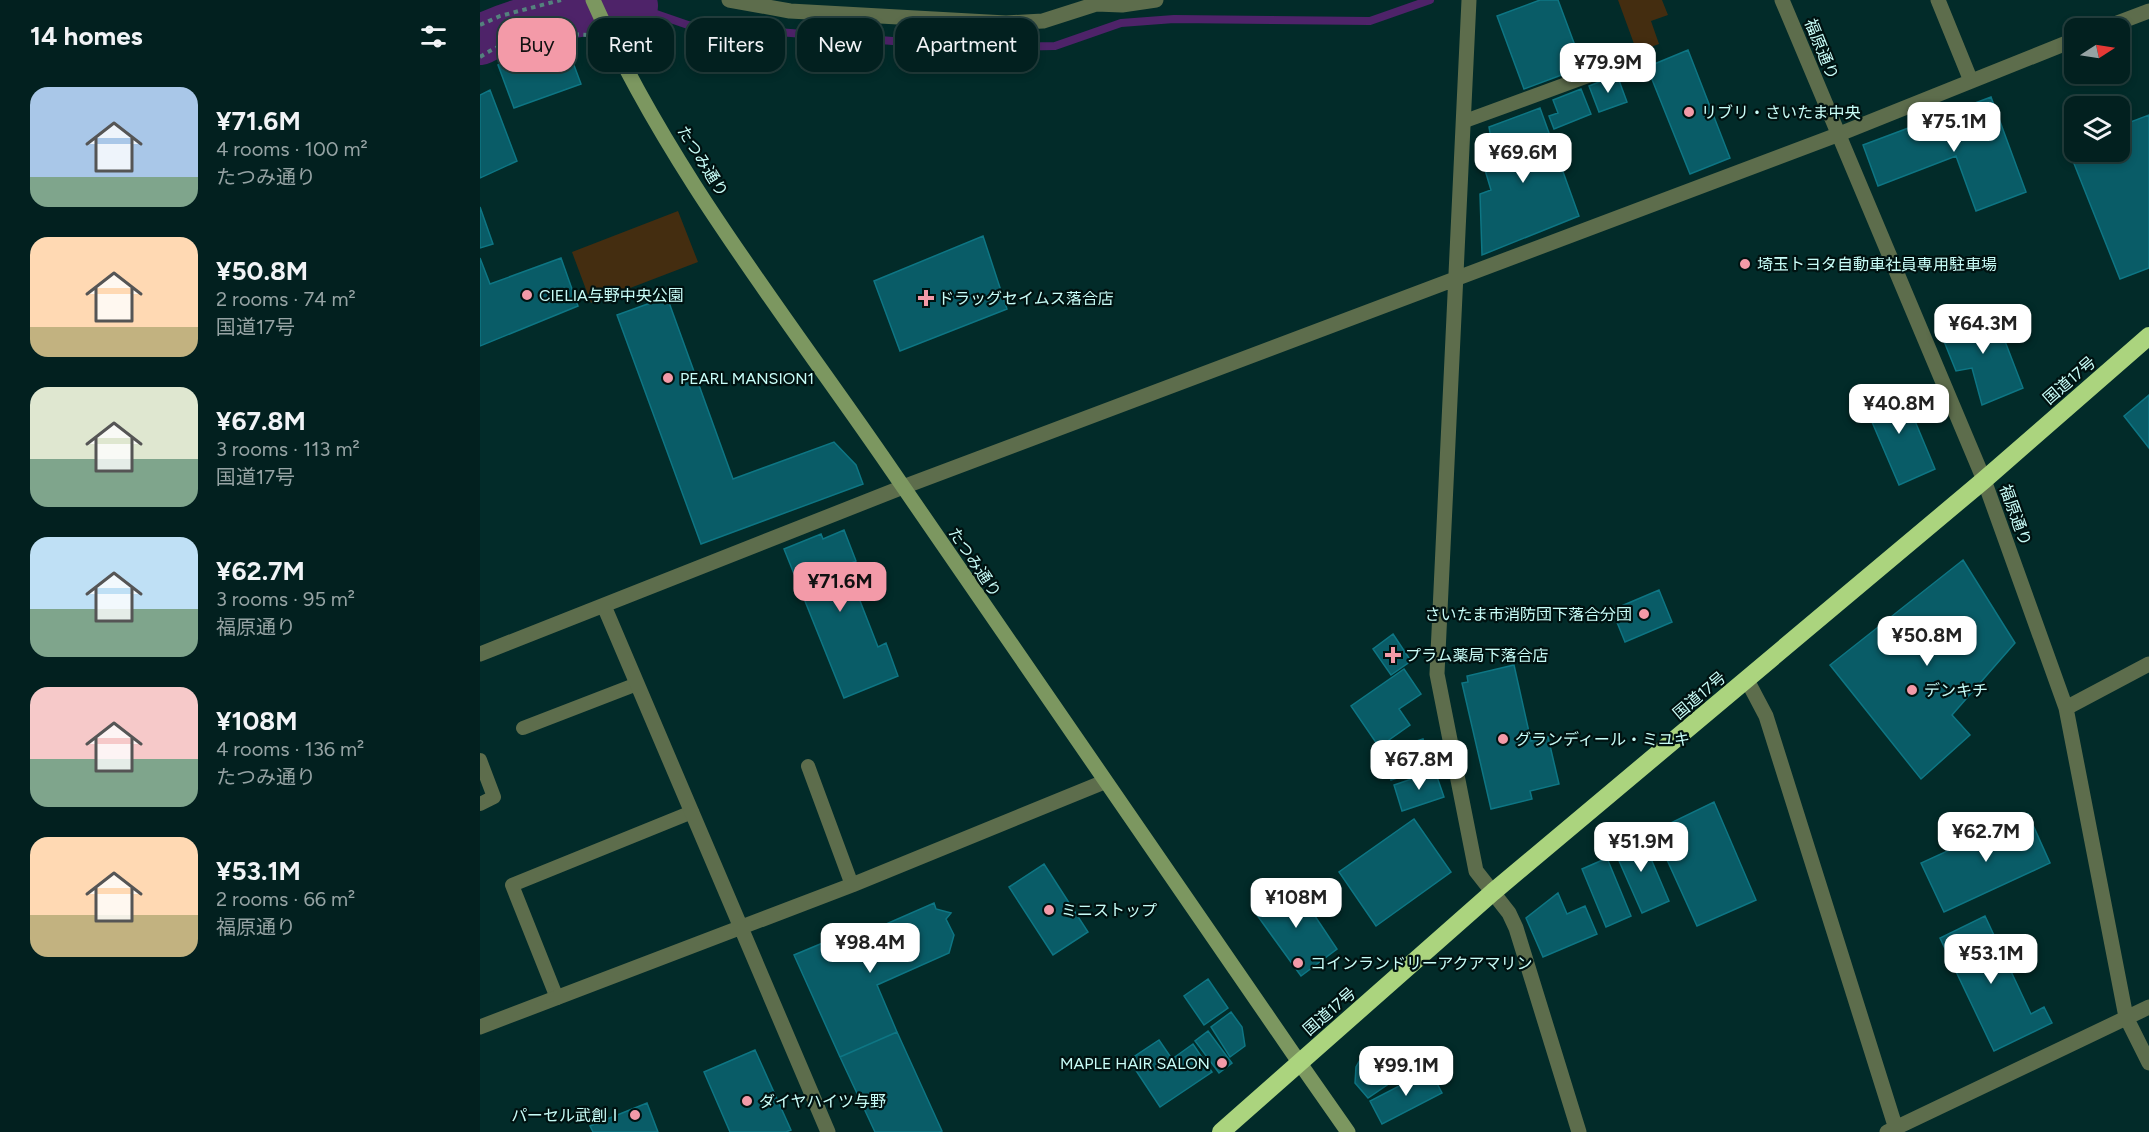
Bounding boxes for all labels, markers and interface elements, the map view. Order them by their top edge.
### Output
street label: 福原通り [1801,16,1842,82]
chip: Buy [498,18,576,72]
chip: Rent [588,18,674,72]
chip: Filters [686,18,785,72]
chip: New [797,18,883,72]
chip: Apartment [895,18,1038,72]
north arrow [2064,18,2130,84]
map controls [2064,18,2130,162]
text: 14 homes [30,20,143,52]
icon: filters [417,20,450,53]
pin: ¥79.9M [1559,43,1657,94]
text: ¥79.9M [1574,50,1642,74]
button: layers [2064,96,2130,162]
pin: ¥75.1M [1905,102,2003,153]
place label: リブリ・さいたま中央 [1701,103,1861,122]
text: ¥71.6M [216,105,301,137]
marker: リブリ・さいたま中央 [1682,105,1696,119]
text: ¥75.1M [1921,109,1987,133]
icon: home [78,111,150,183]
street label: たつみ通り [673,122,732,200]
pin: ¥69.6M [1474,133,1572,184]
text: 4 rooms · 100 m² [216,137,368,161]
text: ¥69.6M [1489,140,1557,164]
text: たつみ通り [216,165,316,189]
text: ¥50.8M [216,255,308,287]
place label: 埼玉トヨタ自動車社員専用駐車場 [1757,255,1997,274]
marker: 埼玉トヨタ自動車社員専用駐車場 [1738,257,1752,271]
icon: home [78,261,150,333]
place label: CIELIA与野中央公園 [539,286,684,305]
text: 2 rooms · 74 m² [216,287,356,311]
marker: CIELIA与野中央公園 [520,288,534,302]
place label: ドラッグセイムス落合店 [938,289,1114,308]
marker: ドラッグセイムス落合店 [919,291,933,305]
pin: ¥64.3M [1934,304,2032,355]
text: ¥64.3M [1948,311,2018,335]
text: 国道17号 [216,315,295,339]
street label: 国道17号 [2039,352,2099,408]
place label: PEARL MANSION1 [680,369,814,388]
marker: PEARL MANSION1 [661,371,675,385]
pin: ¥40.8M [1850,384,1948,435]
text: ¥40.8M [1863,391,1935,415]
text: ¥67.8M [216,405,306,437]
icon: home [78,411,150,483]
text: 3 rooms · 113 m² [216,437,360,461]
text: 国道17号 [216,465,295,489]
street label: 福原通り [1996,482,2035,548]
street label: たつみ通り [944,524,1005,601]
text: ¥62.7M [216,555,305,587]
icon: home [78,561,150,633]
pin: ¥71.6M [791,562,889,613]
text: ¥71.6M [807,569,873,593]
text: 3 rooms · 95 m² [216,587,355,611]
place label: さいたま市消防団下落合分団 [1424,605,1632,624]
marker: さいたま市消防団下落合分団 [1637,607,1651,621]
text: 福原通り [216,615,296,639]
pin: ¥50.8M [1878,616,1976,667]
text: ¥50.8M [1892,623,1962,647]
place label: プラム薬局下落合店 [1405,646,1549,665]
marker: プラム薬局下落合店 [1386,648,1400,662]
street label: 国道17号 [1669,668,1730,723]
place label: デンキチ [1924,681,1988,700]
marker: デンキチ [1905,683,1919,697]
text: ¥108M [216,705,298,737]
icon: home [78,711,150,783]
place label: グランディール・ミユキ [1515,730,1690,749]
marker: グランディール・ミユキ [1496,732,1510,746]
text: 4 rooms · 136 m² [216,737,364,761]
pin: ¥67.8M [1370,740,1468,791]
text: ¥67.8M [1385,747,1453,771]
text: たつみ通り [216,765,316,789]
pin: ¥62.7M [1937,812,2035,863]
text: ¥62.7M [1952,819,2020,843]
pin: ¥51.9M [1592,822,1690,873]
text: ¥51.9M [1608,829,1674,853]
text: ¥53.1M [216,855,301,887]
icon: home [78,861,150,933]
pin: ¥108M [1254,878,1338,929]
text: ¥108M [1265,885,1327,909]
text: 2 rooms · 66 m² [216,887,355,911]
place label: ミニストップ [1061,901,1157,920]
marker: ミニストップ [1042,903,1056,917]
text: 福原通り [216,915,296,939]
pin: ¥98.4M [821,923,919,974]
text: ¥98.4M [835,930,905,954]
pin: ¥53.1M [1942,934,2040,985]
text: ¥53.1M [1958,941,2024,965]
place label: コインランドリーアクアマリン [1310,954,1533,973]
marker: コインランドリーアクアマリン [1291,956,1305,970]
street label: 国道17号 [1299,983,1359,1039]
pin: ¥99.1M [1357,1046,1455,1097]
text: ¥99.1M [1373,1053,1439,1077]
place label: MAPLE HAIR SALON [1060,1054,1210,1073]
marker: MAPLE HAIR SALON [1215,1056,1229,1070]
place label: ダイヤハイツ与野 [759,1092,886,1111]
marker: ダイヤハイツ与野 [740,1094,754,1108]
place label: パーセル武創Ⅰ [511,1106,623,1125]
marker: パーセル武創Ⅰ [628,1108,642,1122]

